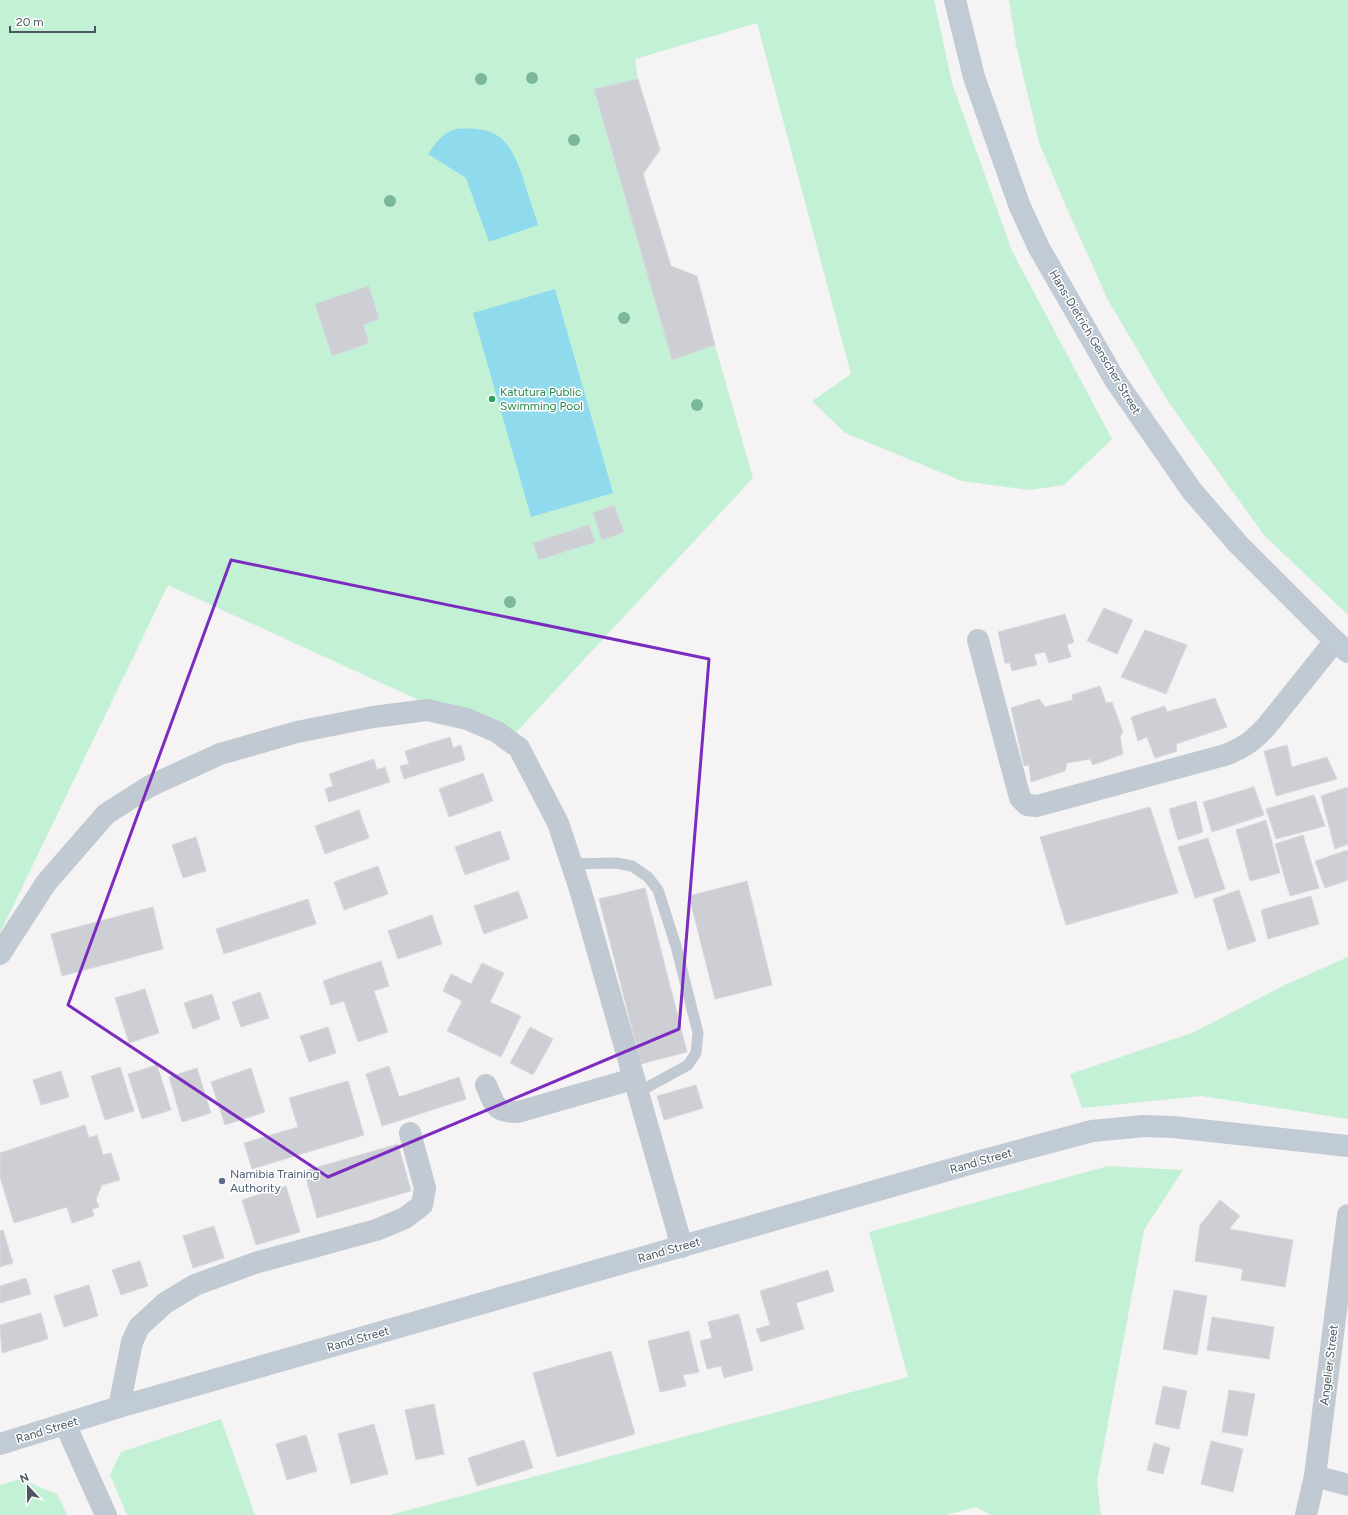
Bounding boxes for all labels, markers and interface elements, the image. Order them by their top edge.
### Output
scale bar [10,8,95,34]
text: 20 m [16,15,44,29]
street label: Hans-Dietrich Genscher Street [1046,267,1144,417]
place label: Katutura Public Swimming Pool [500,385,583,413]
marker: Katutura Public Swimming Pool [487,394,497,404]
street label: Rand Street [948,1145,1014,1177]
place label: Namibia Training Authority [230,1167,320,1195]
marker: Namibia Training Authority [217,1176,227,1186]
street label: Rand Street [636,1234,702,1266]
street label: Rand Street [325,1323,391,1355]
street label: Angelier Street [1317,1323,1341,1406]
street label: Rand Street [14,1414,80,1446]
north arrow [8,1467,48,1507]
text: N [18,1471,31,1486]

